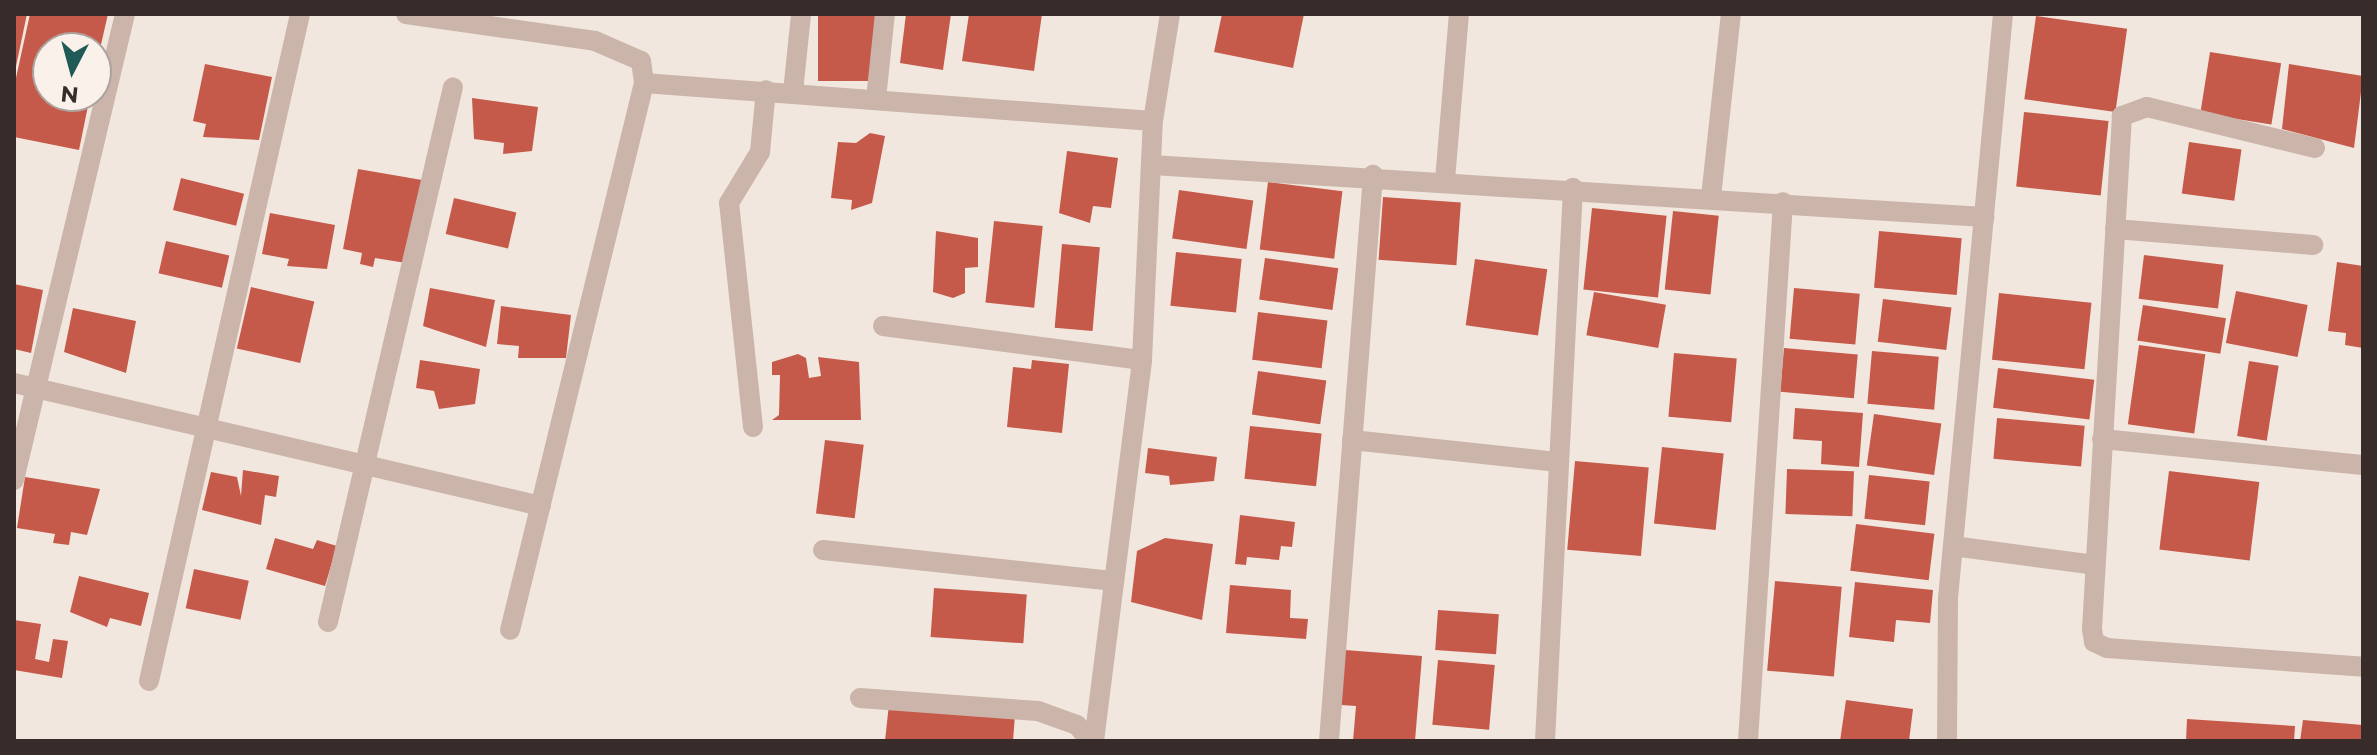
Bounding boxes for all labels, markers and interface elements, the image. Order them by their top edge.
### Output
north arrow [32,32,112,112]
text: N [59,80,80,109]

